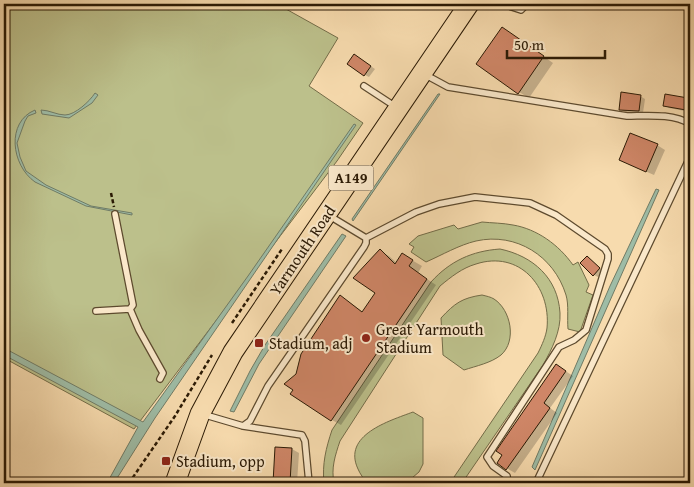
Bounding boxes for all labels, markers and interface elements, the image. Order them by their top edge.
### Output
scale bar [507,28,604,60]
text: 50 m [514,34,545,55]
road number: A149 [328,166,374,190]
street label: Yarmouth Road [263,200,341,300]
place label: Great Yarmouth Stadium [376,317,483,359]
place label: Stadium, adj [269,331,353,355]
marker: Great Yarmouth Stadium [360,332,372,344]
marker: Stadium, adj [253,337,265,349]
place label: Stadium, opp [176,449,265,473]
marker: Stadium, opp [160,455,172,467]

